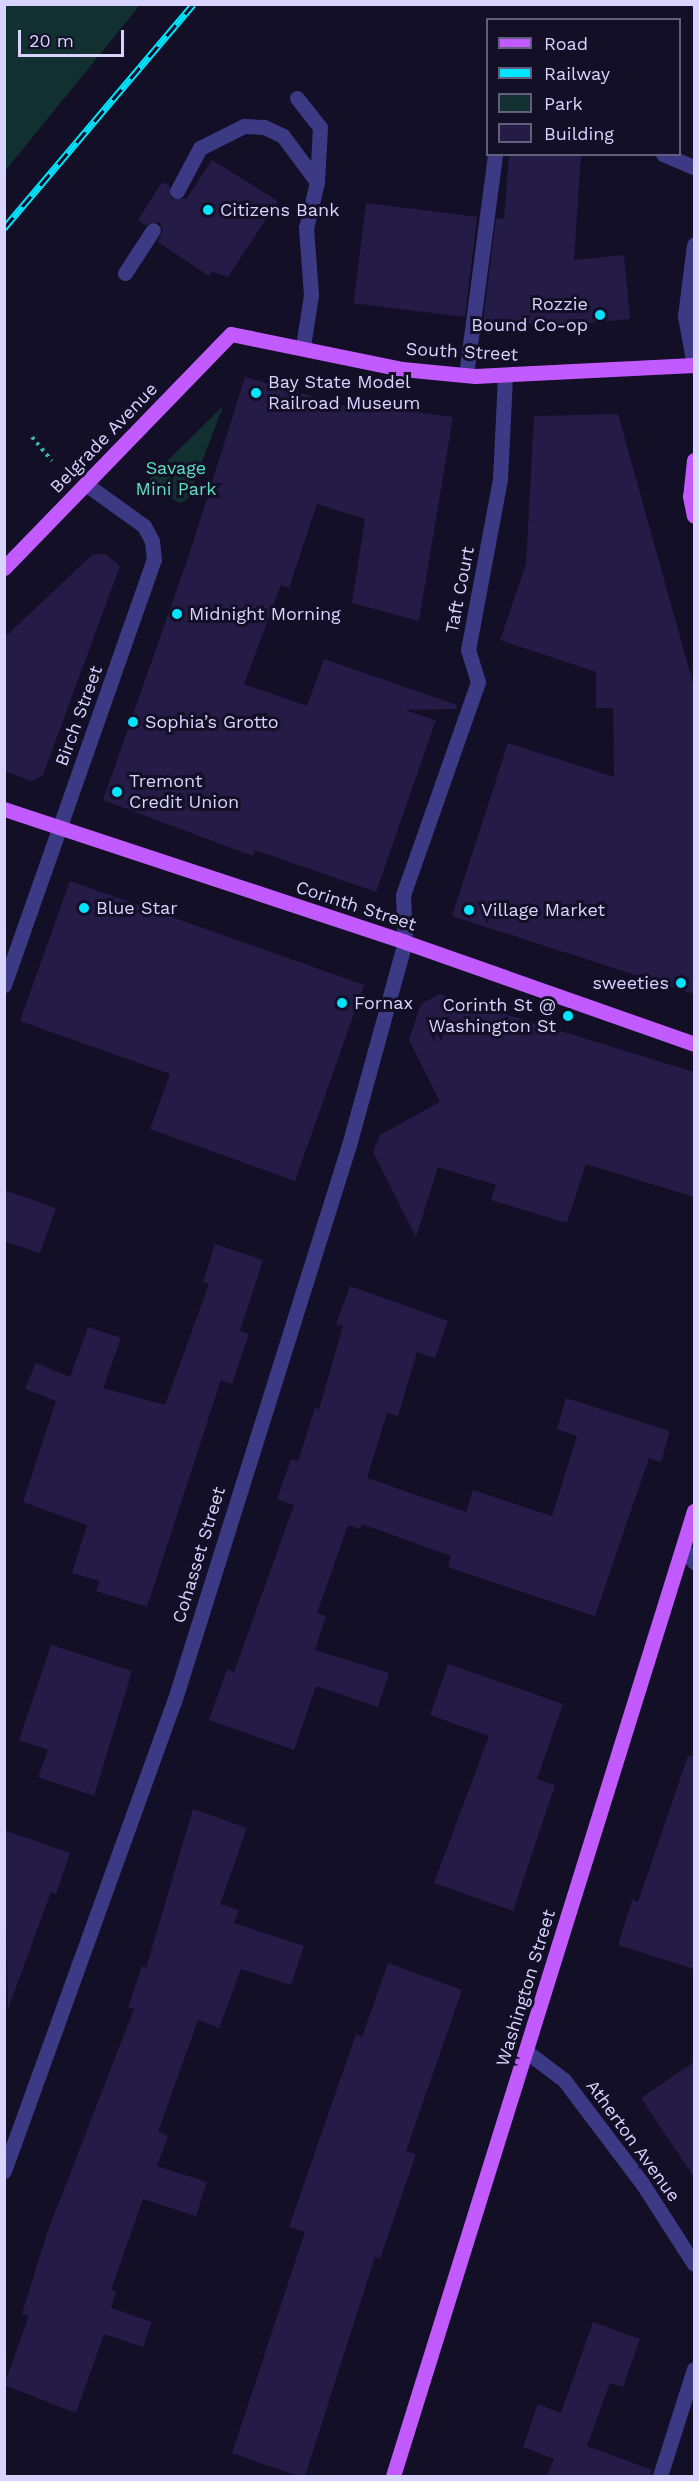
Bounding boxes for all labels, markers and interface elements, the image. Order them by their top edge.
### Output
scale bar [21,18,128,56]
legend [486,18,681,156]
text: 20 m [29,30,74,51]
text: Road [544,33,588,54]
text: Railway [544,63,610,84]
text: Park [544,93,583,114]
text: Building [544,123,614,144]
place label: Citizens Bank [220,199,339,221]
marker: Citizens Bank [201,203,215,217]
place label: Rozzie Bound Co-op [471,294,588,336]
marker: Rozzie Bound Co-op [593,308,607,322]
street label: South Street [405,338,519,366]
place label: Bay State Model Railroad Museum [268,372,420,415]
street label: Belgrade Avenue [46,378,162,498]
marker: Bay State Model Railroad Museum [249,386,263,400]
park label: Savage Mini Park [136,458,216,500]
street label: Taft Court [441,545,479,635]
place label: Midnight Morning [189,603,341,625]
marker: Midnight Morning [170,607,184,621]
street label: Birch Street [51,663,107,769]
place label: Sophia’s Grotto [145,711,279,733]
marker: Sophia’s Grotto [126,715,140,729]
place label: Tremont Credit Union [129,771,239,814]
marker: Tremont Credit Union [110,785,124,799]
street label: Corinth Street [293,876,419,936]
place label: Blue Star [96,897,178,919]
place label: Village Market [481,899,605,921]
marker: Blue Star [77,901,91,915]
marker: Village Market [462,903,476,917]
place label: sweeties [593,972,669,994]
marker: sweeties [674,976,688,990]
place label: Fornax [354,992,413,1014]
place label: Corinth St @ Washington St [428,995,556,1038]
marker: Fornax [335,996,349,1010]
marker: Corinth St @ Washington St [561,1009,575,1023]
street label: Cohasset Street [168,1484,230,1626]
street label: Washington Street [492,1907,560,2069]
street label: Atherton Avenue [581,2075,685,2207]

